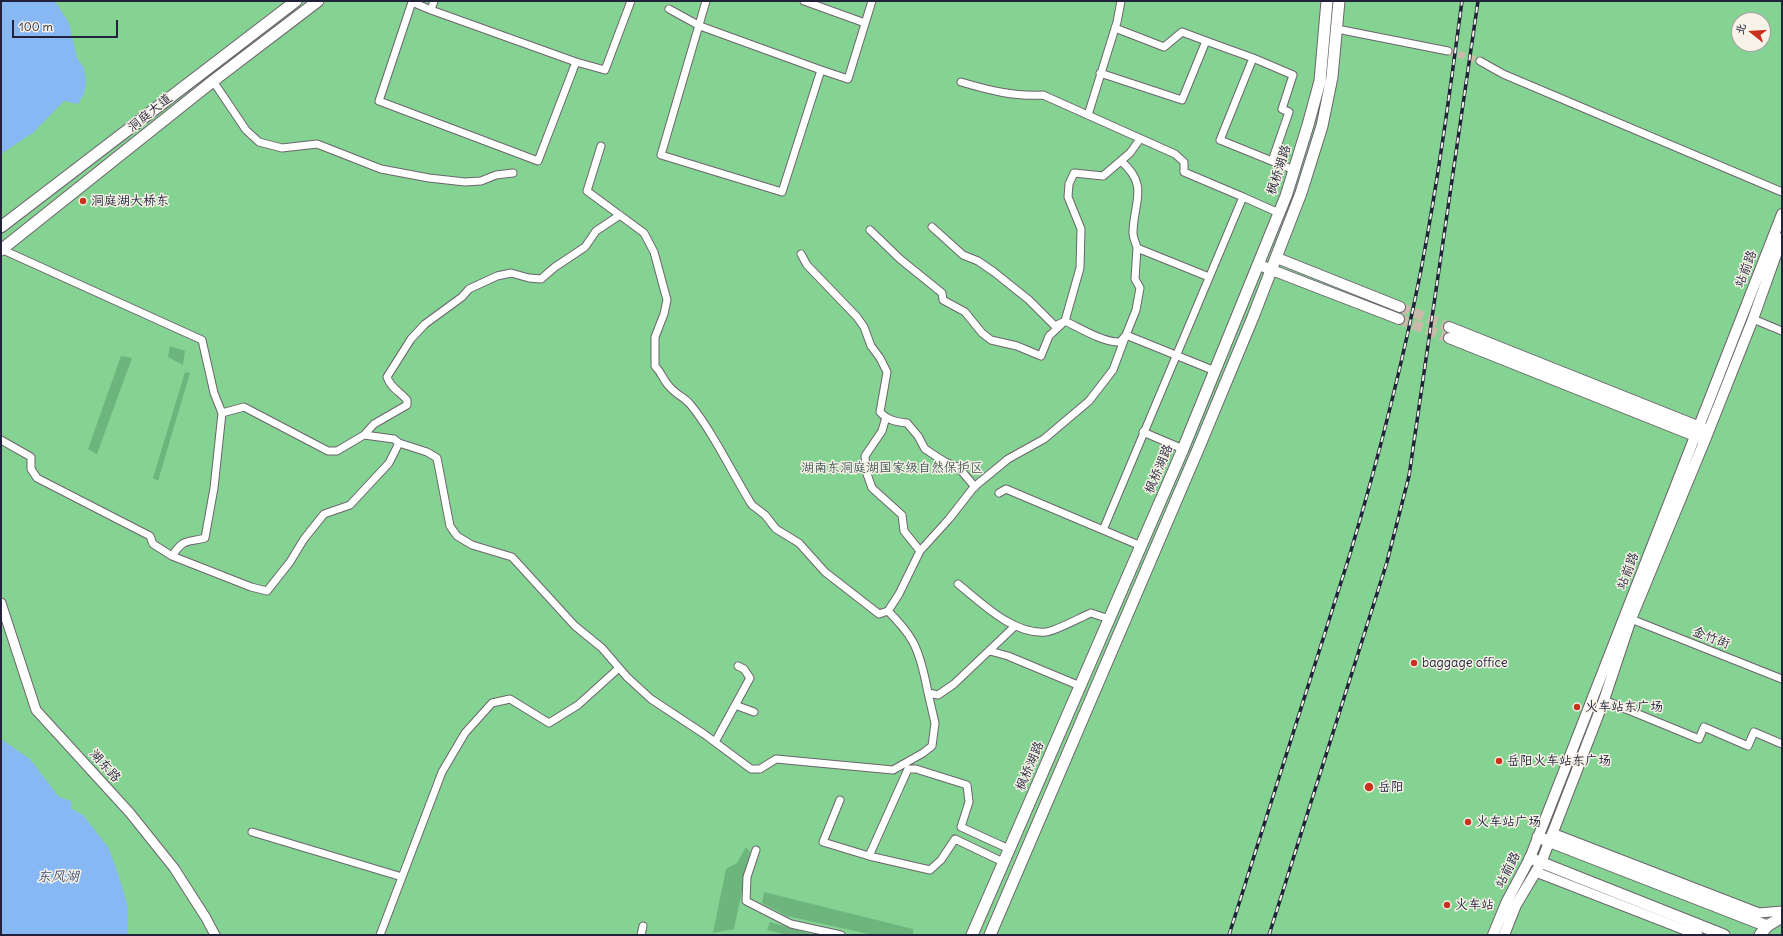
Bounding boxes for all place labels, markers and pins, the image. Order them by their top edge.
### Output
place label: 洞庭湖大桥东 [91,193,169,209]
marker: 洞庭湖大桥东 [78,196,88,206]
place label: baggage office [1422,655,1508,671]
marker: baggage office [1409,658,1419,668]
place label: 火车站东广场 [1585,699,1663,715]
marker: 火车站东广场 [1572,702,1582,712]
place label: 岳阳火车站东广场 [1507,753,1611,769]
marker: 岳阳火车站东广场 [1494,756,1504,766]
place label: 岳阳 [1378,779,1404,795]
marker: 岳阳 [1363,781,1375,793]
place label: 火车站广场 [1476,814,1541,830]
marker: 火车站广场 [1463,817,1473,827]
place label: 火车站 [1455,897,1494,913]
marker: 火车站 [1442,900,1452,910]

